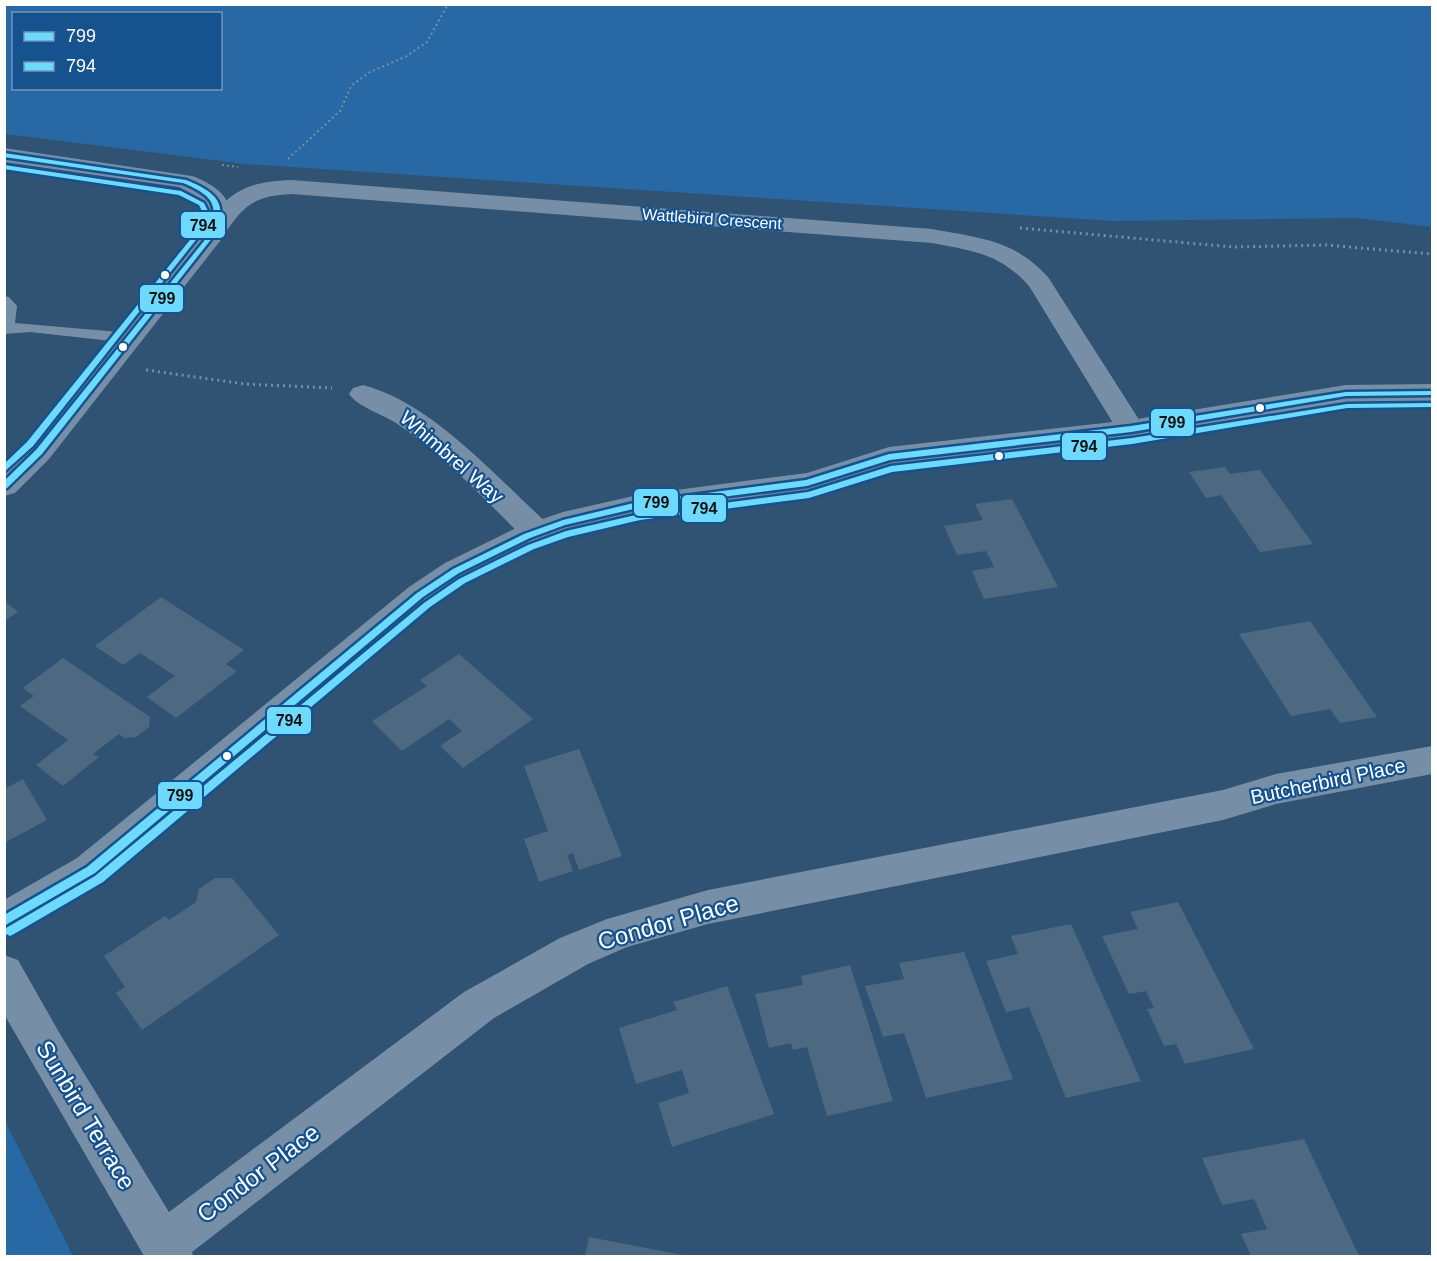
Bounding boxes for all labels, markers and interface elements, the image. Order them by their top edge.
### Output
legend [12,12,222,90]
text: 799 [66,26,96,46]
text: 794 [66,56,96,76]
street label: Wattlebird Crescent [642,206,783,232]
line badge: 794 [180,211,226,239]
text: 794 [190,217,216,234]
unlabelled marker [159,269,171,281]
line badge: 799 [139,284,184,313]
text: 799 [149,290,175,307]
unlabelled marker [117,341,129,353]
unlabelled marker [1254,402,1266,414]
street label: Whimbrel Way [396,406,508,508]
line badge: 799 [1150,408,1195,437]
text: 799 [1159,414,1185,431]
line badge: 794 [1061,432,1107,461]
text: 794 [1071,438,1097,455]
unlabelled marker [993,450,1005,462]
line badge: 799 [633,488,679,517]
text: 799 [643,494,669,511]
line badge: 794 [681,494,727,523]
text: 794 [691,500,717,517]
line badge: 794 [266,706,312,735]
text: 794 [276,712,302,729]
unlabelled marker [221,750,233,762]
street label: Butcherbird Place [1249,754,1407,808]
line badge: 799 [157,781,203,810]
text: 799 [167,787,193,804]
street label: Condor Place [594,889,742,955]
street label: Sunbird Terrace [31,1036,141,1194]
street label: Condor Place [192,1118,324,1228]

